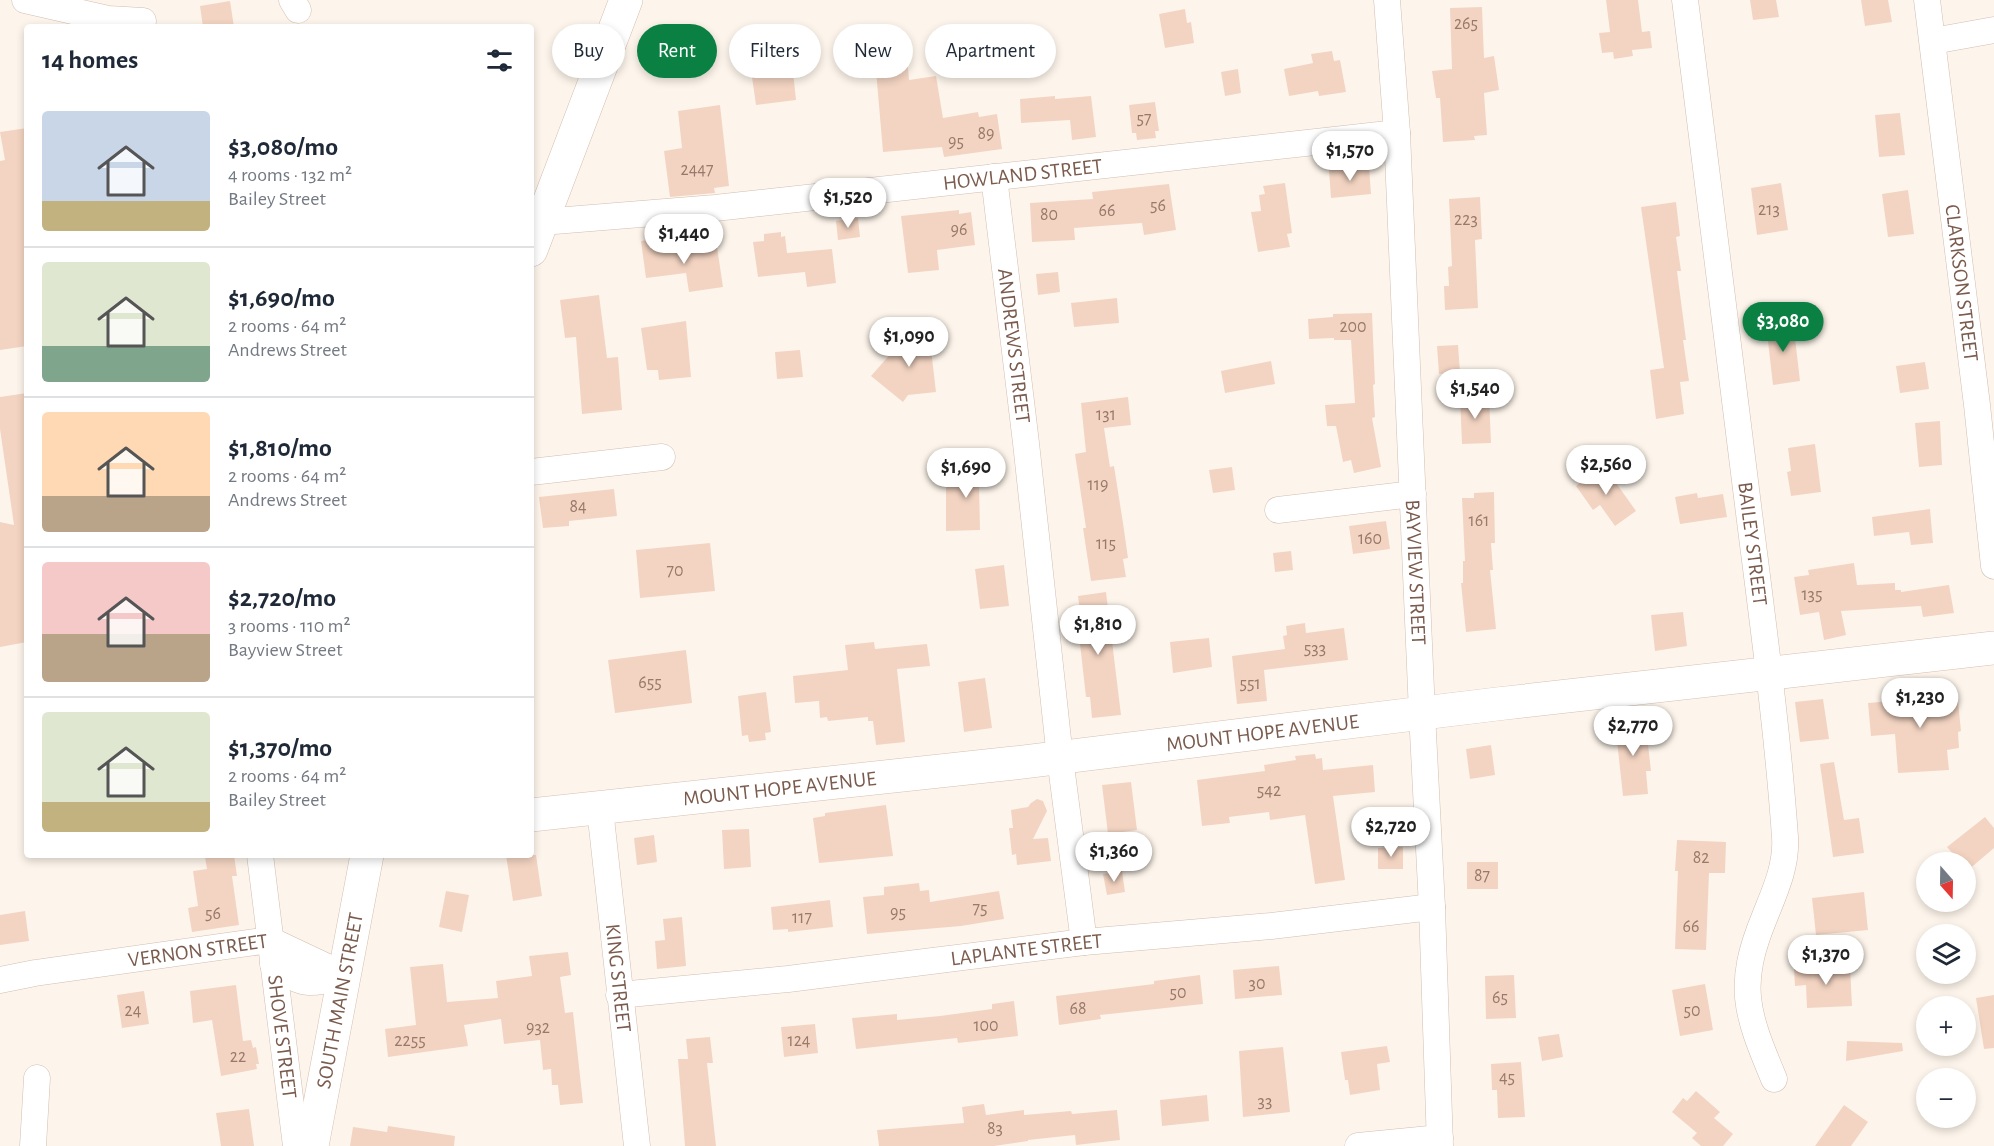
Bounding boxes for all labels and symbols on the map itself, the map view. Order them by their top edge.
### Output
house number: 265 [1454,15,1478,33]
house number: 57 [1136,110,1152,128]
house number: 89 [978,125,995,143]
pin: $1,570 [1301,131,1399,182]
house number: 95 [948,133,964,151]
street label: HOWLAND STREET [942,155,1103,194]
house number: 2447 [680,161,714,179]
pin: $1,520 [799,178,897,229]
house number: 56 [1150,197,1166,215]
house number: 213 [1758,201,1780,219]
house number: 66 [1099,202,1115,220]
street label: CLARKSON STREET [1941,203,1982,363]
house number: 80 [1040,206,1058,224]
house number: 223 [1454,211,1478,229]
pin: $1,440 [635,214,733,265]
house number: 96 [951,221,967,239]
street label: ANDREWS STREET [994,267,1034,424]
pin: $3,080 [1734,302,1832,353]
pin: $1,090 [860,317,958,368]
house number: 200 [1339,318,1367,336]
pin: $1,540 [1426,369,1524,420]
house number: 131 [1096,406,1116,424]
pin: $2,560 [1557,445,1655,496]
pin: $1,690 [917,448,1015,499]
house number: 119 [1088,476,1108,494]
street label: BAILEY STREET [1734,481,1771,607]
house number: 84 [569,498,587,516]
street label: BAYVIEW STREET [1402,499,1429,645]
house number: 161 [1469,512,1489,530]
house number: 160 [1358,530,1382,548]
house number: 115 [1096,535,1116,553]
house number: 70 [666,562,684,580]
house number: 135 [1801,586,1823,604]
pin: $1,810 [1049,605,1147,656]
house number: 533 [1304,640,1326,658]
house number: 655 [638,674,662,692]
house number: 551 [1239,675,1261,693]
pin: $1,230 [1871,678,1969,729]
pin: $2,770 [1584,706,1682,757]
street label: MOUNT HOPE AVENUE [1165,711,1360,755]
street label: MOUNT HOPE AVENUE [682,768,877,810]
house number: 542 [1257,782,1281,800]
pin: $2,720 [1342,807,1440,858]
pin: $1,360 [1065,832,1163,883]
house number: 82 [1693,849,1709,867]
north arrow [1916,852,1976,912]
house number: 87 [1474,867,1490,885]
house number: 75 [972,900,988,918]
house number: 95 [890,904,906,922]
house number: 56 [205,905,221,923]
house number: 117 [792,909,812,927]
street label: SOUTH MAIN STREET [313,911,367,1090]
house number: 66 [1683,918,1699,936]
street label: KING STREET [602,923,634,1034]
street label: VERNON STREET [127,930,269,971]
street label: LAPLANTE STREET [949,930,1103,970]
pin: $1,370 [1777,935,1875,986]
street label: SHOVE STREET [264,974,300,1100]
house number: 30 [1249,975,1265,993]
house number: 50 [1169,984,1187,1002]
house number: 65 [1492,989,1508,1007]
house number: 68 [1070,1000,1087,1018]
house number: 24 [125,1002,142,1020]
house number: 50 [1683,1002,1701,1020]
house number: 100 [973,1017,999,1035]
house number: 932 [526,1019,550,1037]
house number: 2255 [394,1032,426,1050]
house number: 124 [787,1032,811,1050]
house number: 22 [230,1048,246,1066]
house number: 45 [1499,1069,1515,1087]
house number: 33 [1258,1093,1272,1111]
house number: 83 [987,1120,1003,1138]

